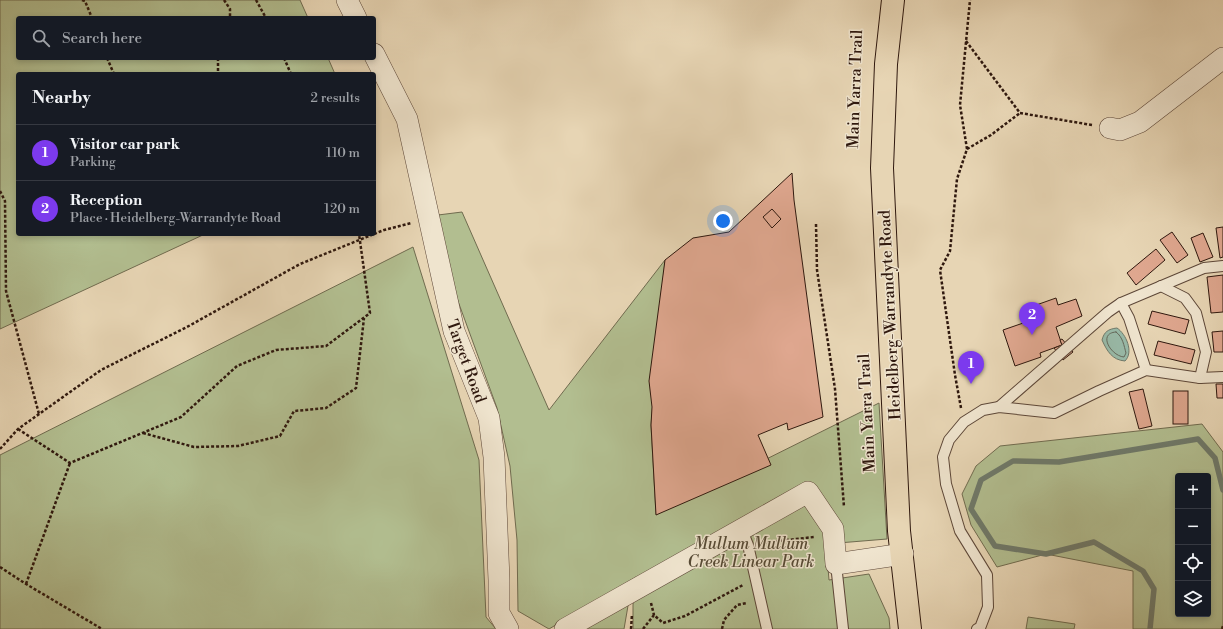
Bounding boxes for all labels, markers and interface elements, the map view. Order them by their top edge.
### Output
search box [16,16,376,60]
icon: search [30,27,52,49]
text: Search here [62,29,142,48]
street label: Main Yarra Trail [843,29,867,149]
text: Nearby [32,87,91,109]
text: 2 results [311,90,360,106]
text: Visitor car park [70,135,180,154]
text: 1 [42,145,48,161]
text: 110 m [326,145,360,161]
text: Parking [70,154,116,170]
text: Reception [70,191,142,210]
text: 2 [41,201,49,217]
text: 120 m [324,201,360,217]
street label: Heidelberg-Warrandyte Road [875,209,905,420]
text: Place · Heidelberg-Warrandyte Road [70,210,281,226]
your location [713,211,733,231]
pin: 2 [1019,302,1045,335]
street label: Target Road [442,317,490,406]
pin: 1 [958,351,984,384]
street label: Main Yarra Trail [854,353,880,473]
map controls [1175,473,1211,617]
button: + [1175,473,1211,509]
button: − [1175,509,1211,545]
park label: Mullum Mullum Creek Linear Park [688,534,814,572]
button: locate [1175,545,1211,581]
button: layers [1175,581,1211,617]

